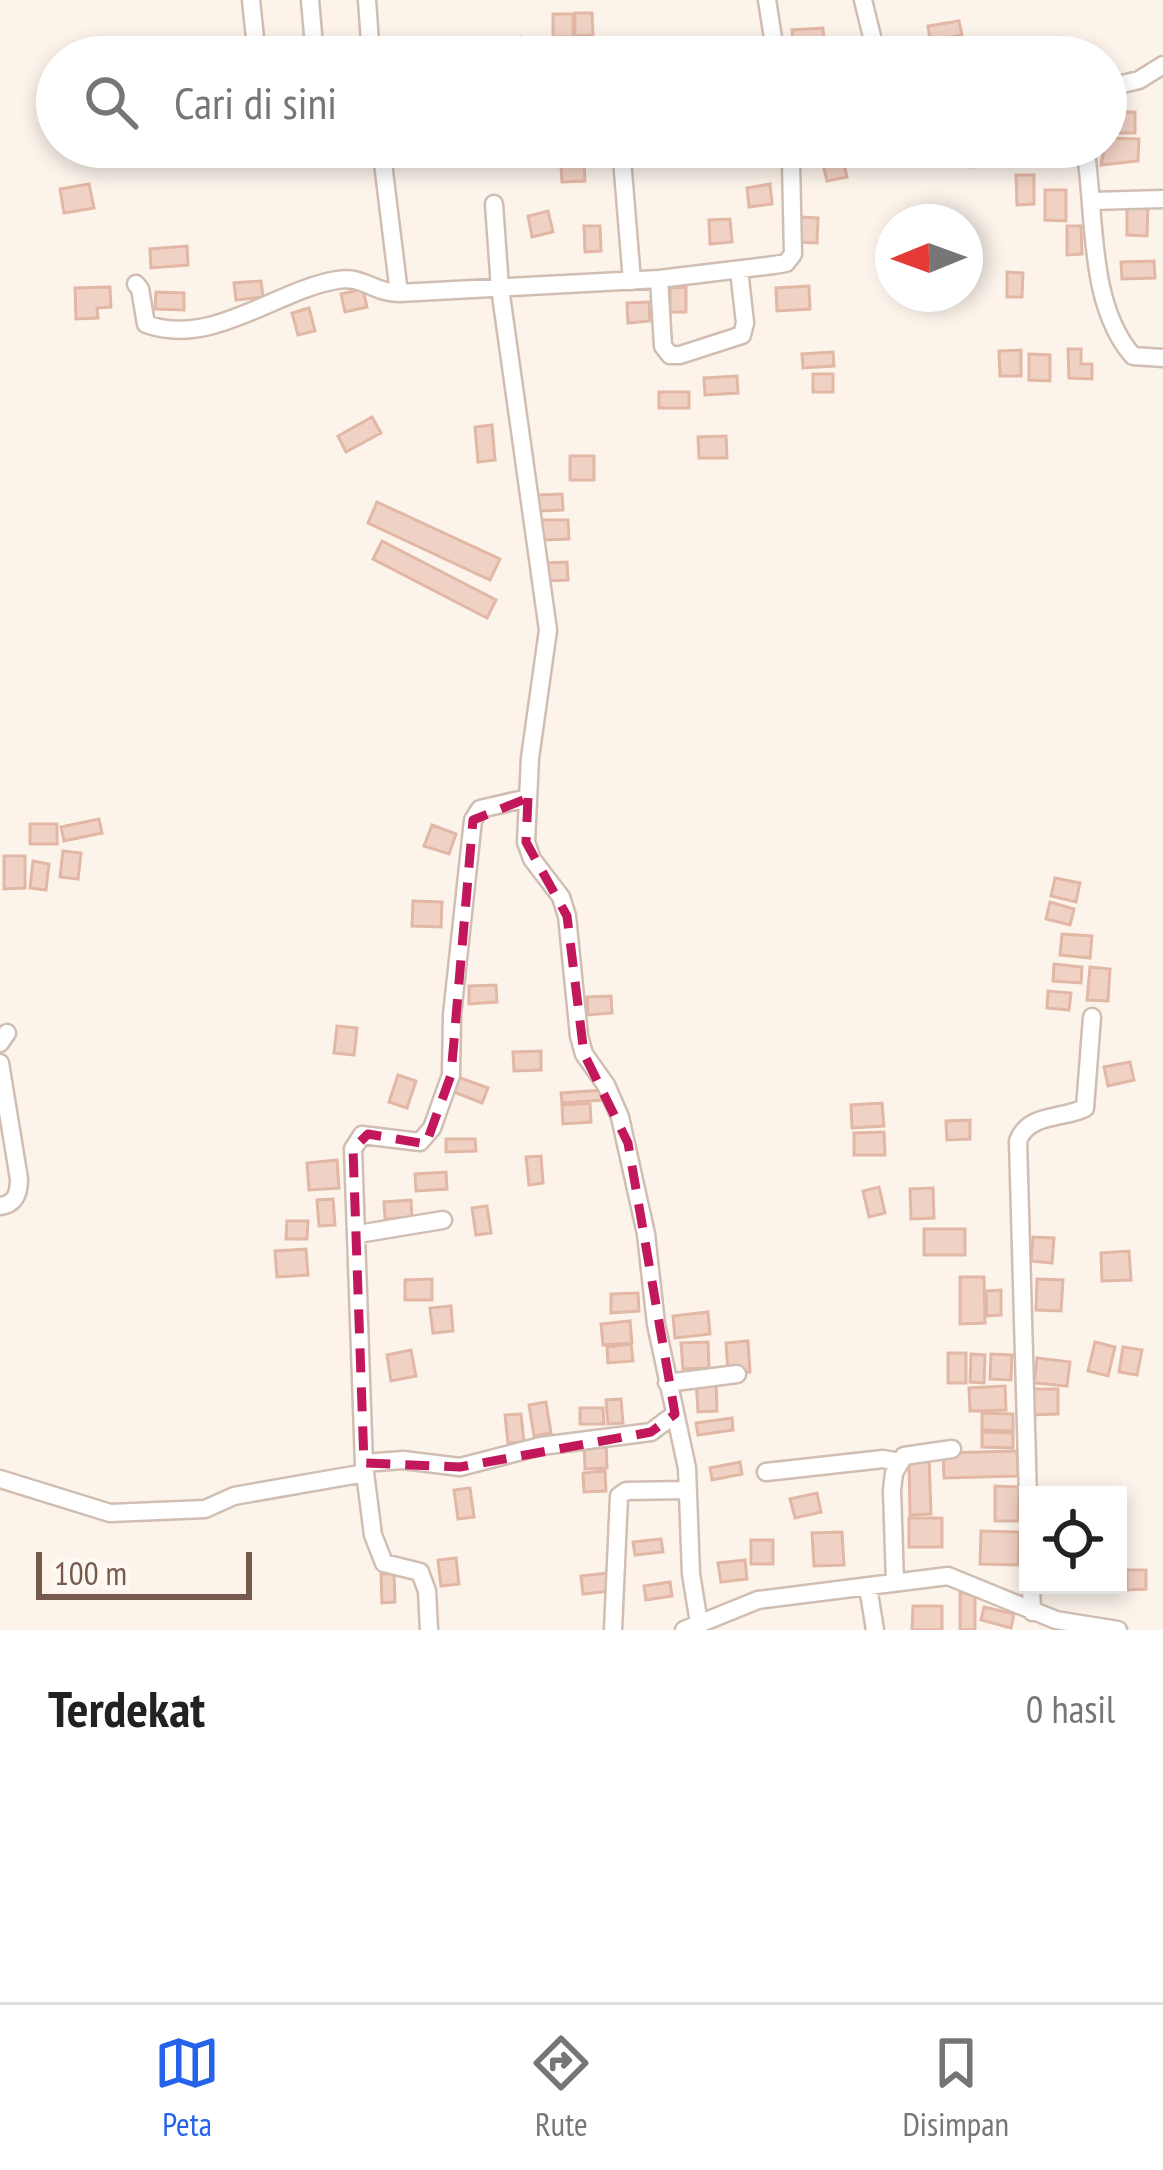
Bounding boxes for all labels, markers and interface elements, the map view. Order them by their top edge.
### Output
search box [36,36,1127,168]
icon: search [78,69,144,135]
text: Cari di sini [174,73,337,131]
north arrow [875,204,983,312]
map controls [1019,1486,1127,1594]
button: locate [1019,1486,1127,1594]
scale bar [36,1546,252,1599]
text: 100 m [54,1551,127,1594]
text: Terdekat [48,1675,205,1741]
text: 0 hasil [1026,1683,1115,1734]
tab: Peta [154,2030,220,2145]
tab: Rute [528,2030,594,2145]
tab: Disimpan [903,2030,1009,2145]

